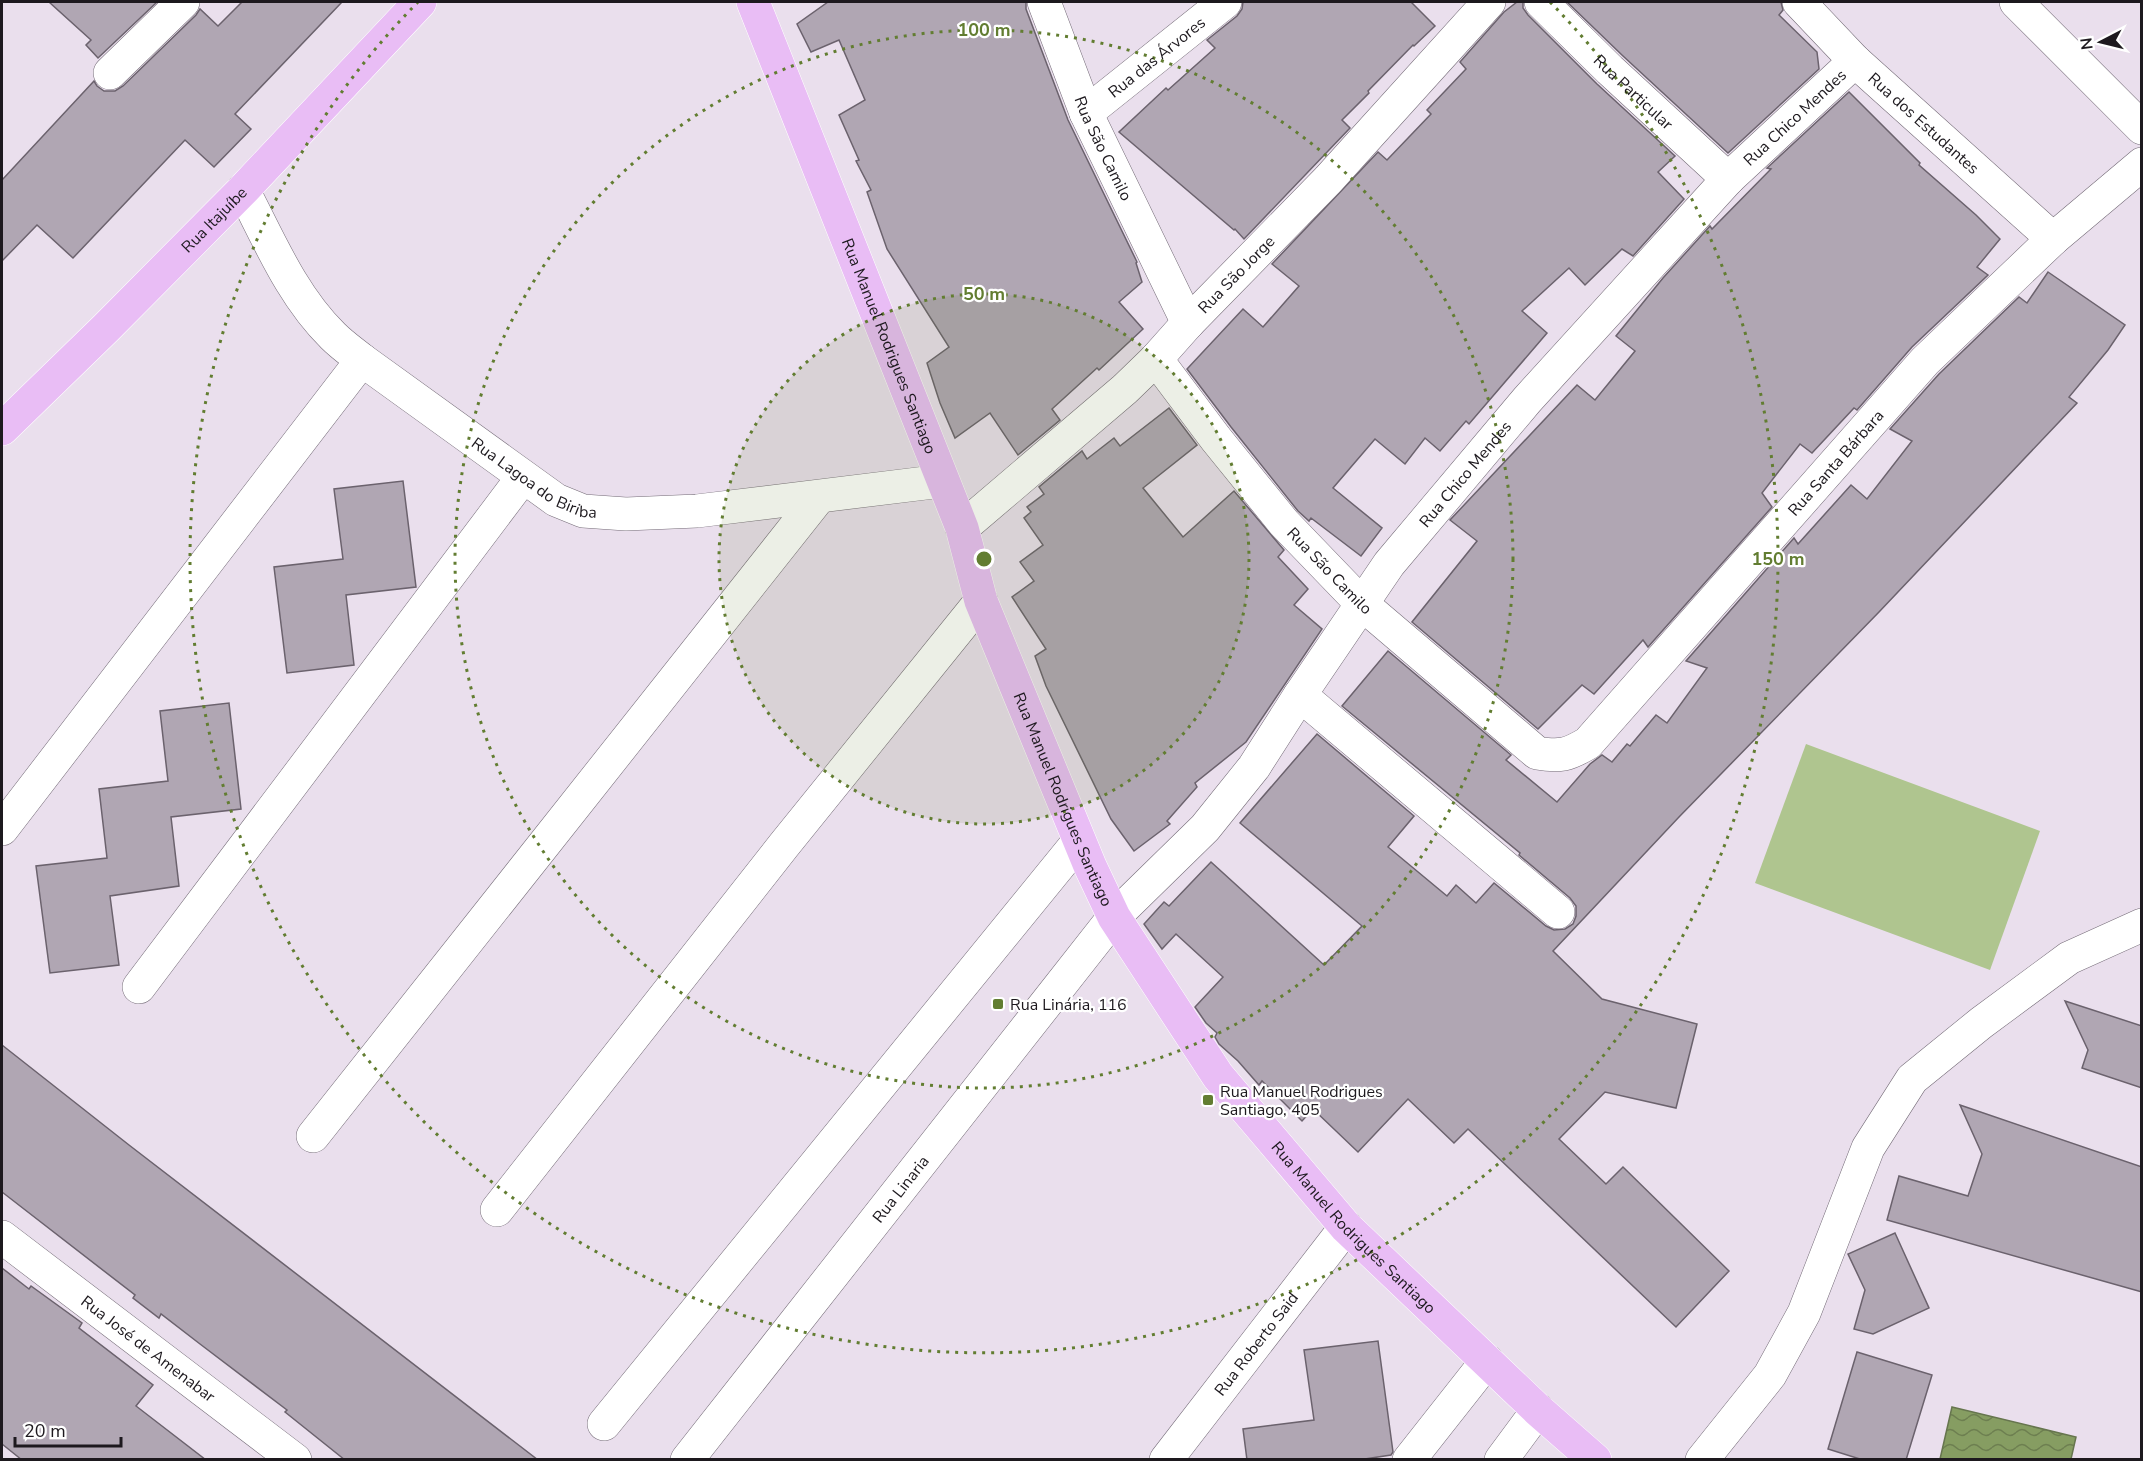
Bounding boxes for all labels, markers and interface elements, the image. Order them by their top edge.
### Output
street label: Rua das Árvores [1104,12,1210,103]
north arrow [2071,12,2131,72]
text: 100 m [957,18,1011,42]
text: N [2075,36,2099,51]
street label: Rua Particular [1588,50,1678,135]
street label: Rua Chico Mendes [1739,65,1851,171]
street label: Rua dos Estudantes [1863,68,1984,179]
street label: Rua São Camilo [1069,93,1137,205]
street label: Rua Itajuíbe [177,182,252,258]
street label: Rua São Jorge [1193,231,1280,319]
street label: Rua Manuel Rodrigues Santiago [836,235,941,457]
text: 50 m [963,282,1005,306]
street label: Rua Santa Bárbara [1783,405,1889,521]
street label: Rua Chico Mendes [1414,416,1517,532]
street label: Rua Lagoa do Biriba [467,432,598,524]
street label: Rua São Camilo [1282,523,1376,620]
text: 150 m [1751,547,1805,571]
centre of rings [974,549,994,569]
street label: Rua Manuel Rodrigues Santiago [1008,689,1117,910]
place label: Rua Linária, 116 [1010,994,1127,1016]
marker: Rua Linária, 116 [991,997,1005,1011]
place label: Rua Manuel Rodrigues Santiago, 405 [1220,1081,1383,1121]
marker: Rua Manuel Rodrigues Santiago, 405 [1201,1093,1215,1107]
street label: Rua Manuel Rodrigues Santiago [1266,1137,1441,1319]
street label: Rua Linaria [868,1151,934,1228]
street label: Rua Roberto Said [1210,1288,1304,1401]
street label: Rua José de Amenabar [76,1291,220,1408]
scale bar [15,1410,122,1448]
text: 20 m [24,1419,66,1443]

